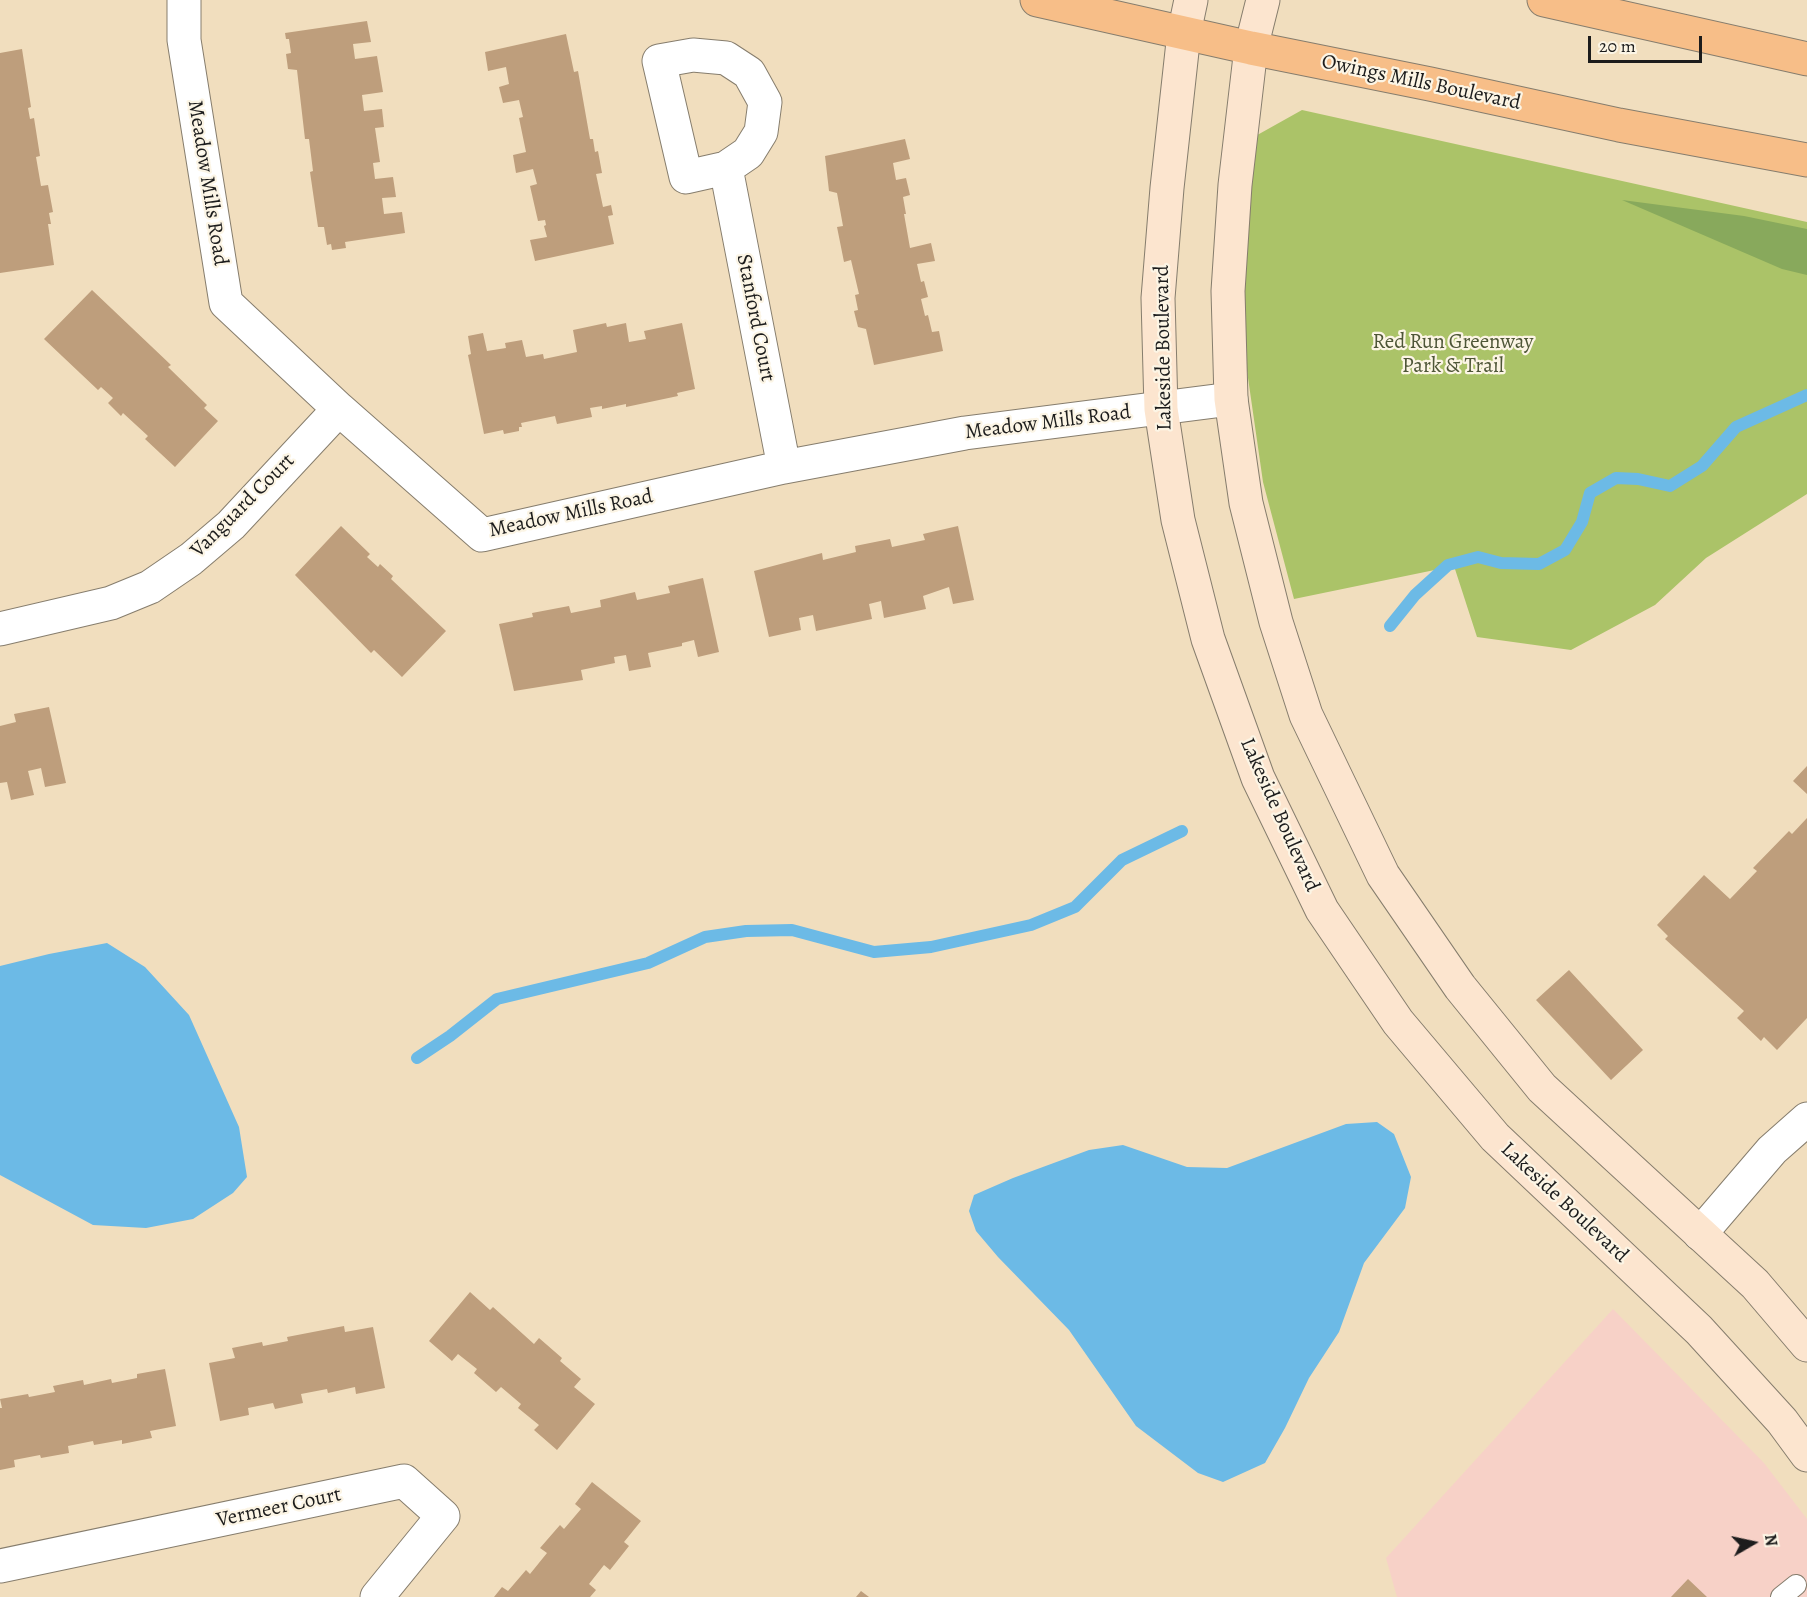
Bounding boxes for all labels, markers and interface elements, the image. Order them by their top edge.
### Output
scale bar [1591,24,1705,62]
text: 20 m [1599,34,1636,58]
street label: Owings Mills Boulevard [1319,50,1523,116]
street label: Meadow Mills Road [181,99,233,267]
street label: Stanford Court [730,252,780,384]
street label: Lakeside Boulevard [1150,265,1178,431]
park label: Red Run Greenway Park & Trail [1373,330,1533,380]
street label: Meadow Mills Road [964,400,1132,446]
street label: Vanguard Court [186,449,300,563]
street label: Meadow Mills Road [487,484,655,544]
street label: Lakeside Boulevard [1234,734,1324,896]
street label: Lakeside Boulevard [1495,1137,1633,1269]
street label: Vermeer Court [214,1483,344,1533]
north arrow [1723,1513,1783,1573]
text: N [1759,1533,1783,1548]

